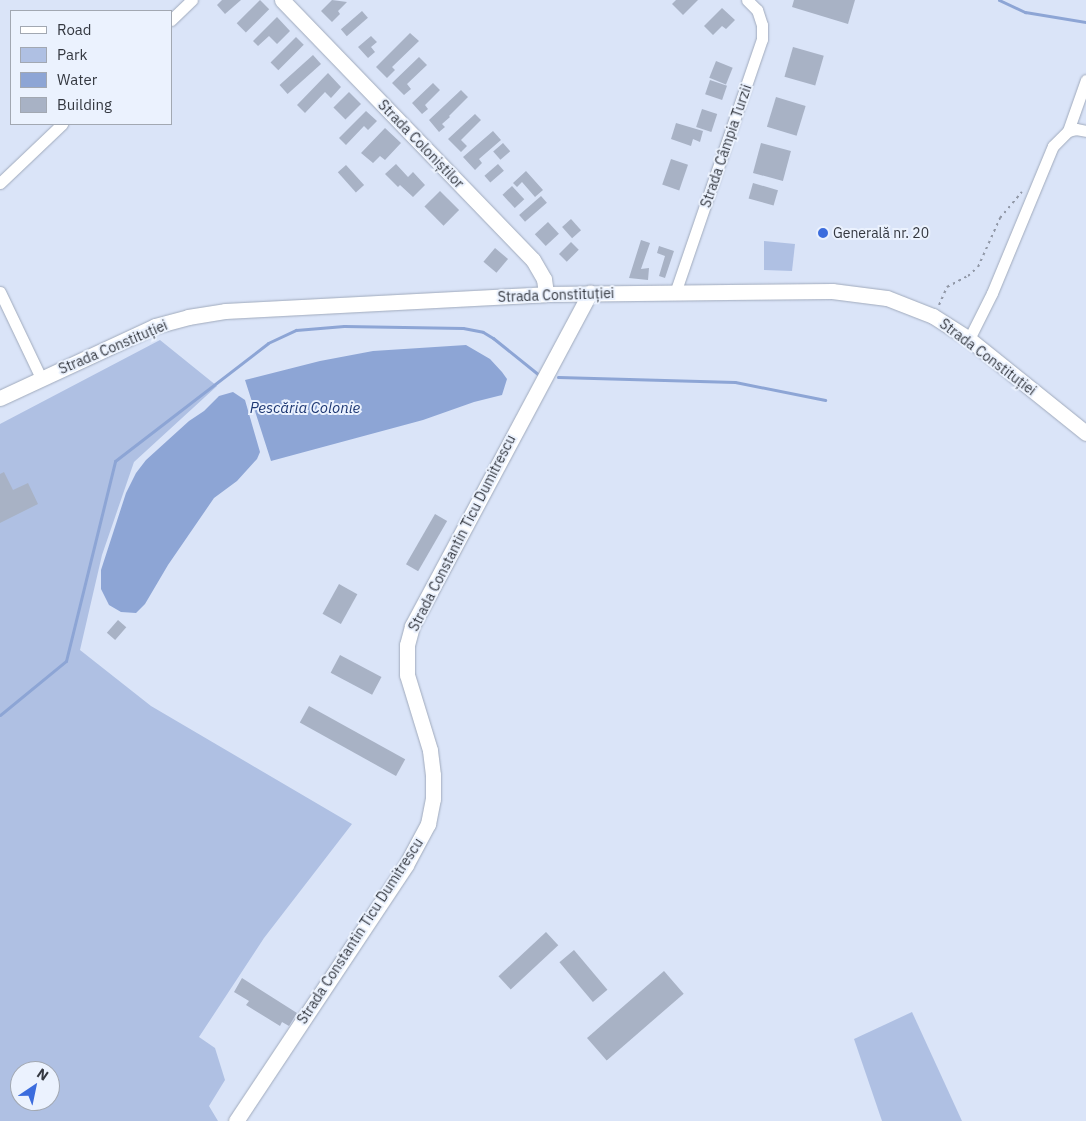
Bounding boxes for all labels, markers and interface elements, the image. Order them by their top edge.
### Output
legend [10,10,172,125]
text: Road [57,20,92,39]
text: Park [57,45,87,64]
text: Water [57,70,97,89]
street label: Strada Câmpia Turzii [697,82,755,210]
text: Building [57,95,112,114]
street label: Strada Coloniștilor [375,96,467,192]
place label: Generală nr. 20 [833,225,929,241]
marker: Generală nr. 20 [817,227,829,239]
street label: Strada Constituției [497,285,615,305]
street label: Strada Constituției [936,315,1040,399]
street label: Strada Constituției [56,316,170,378]
water label: Pescăria Colonie [250,399,360,417]
street label: Strada Constantin Ticu Dumitrescu [405,432,519,634]
street label: Strada Constantin Ticu Dumitrescu [294,835,426,1027]
north arrow [10,1061,60,1111]
text: N [34,1064,52,1085]

